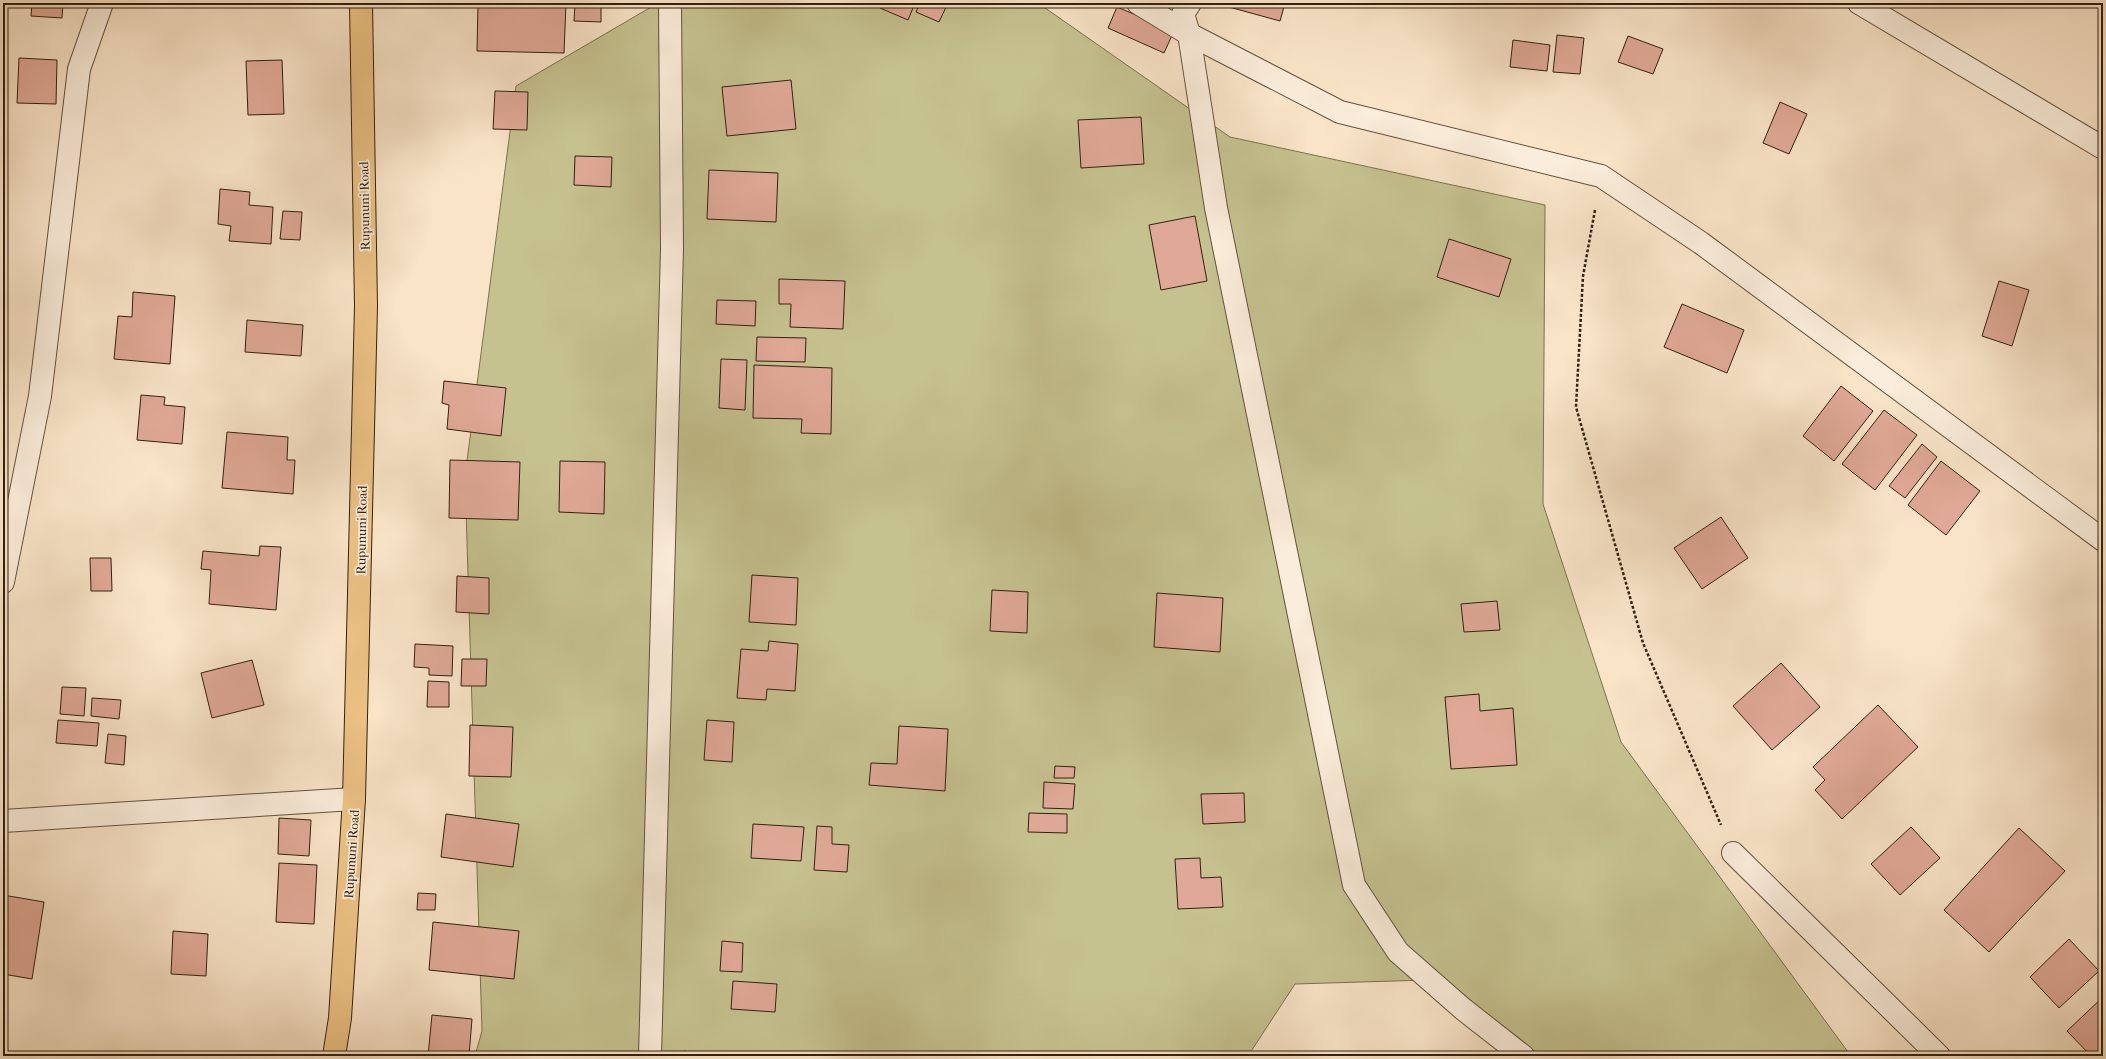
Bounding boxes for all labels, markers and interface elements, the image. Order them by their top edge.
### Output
street label: Rupununi Road [356,161,373,251]
street label: Rupununi Road [353,485,370,575]
street label: Rupununi Road [341,808,362,899]

